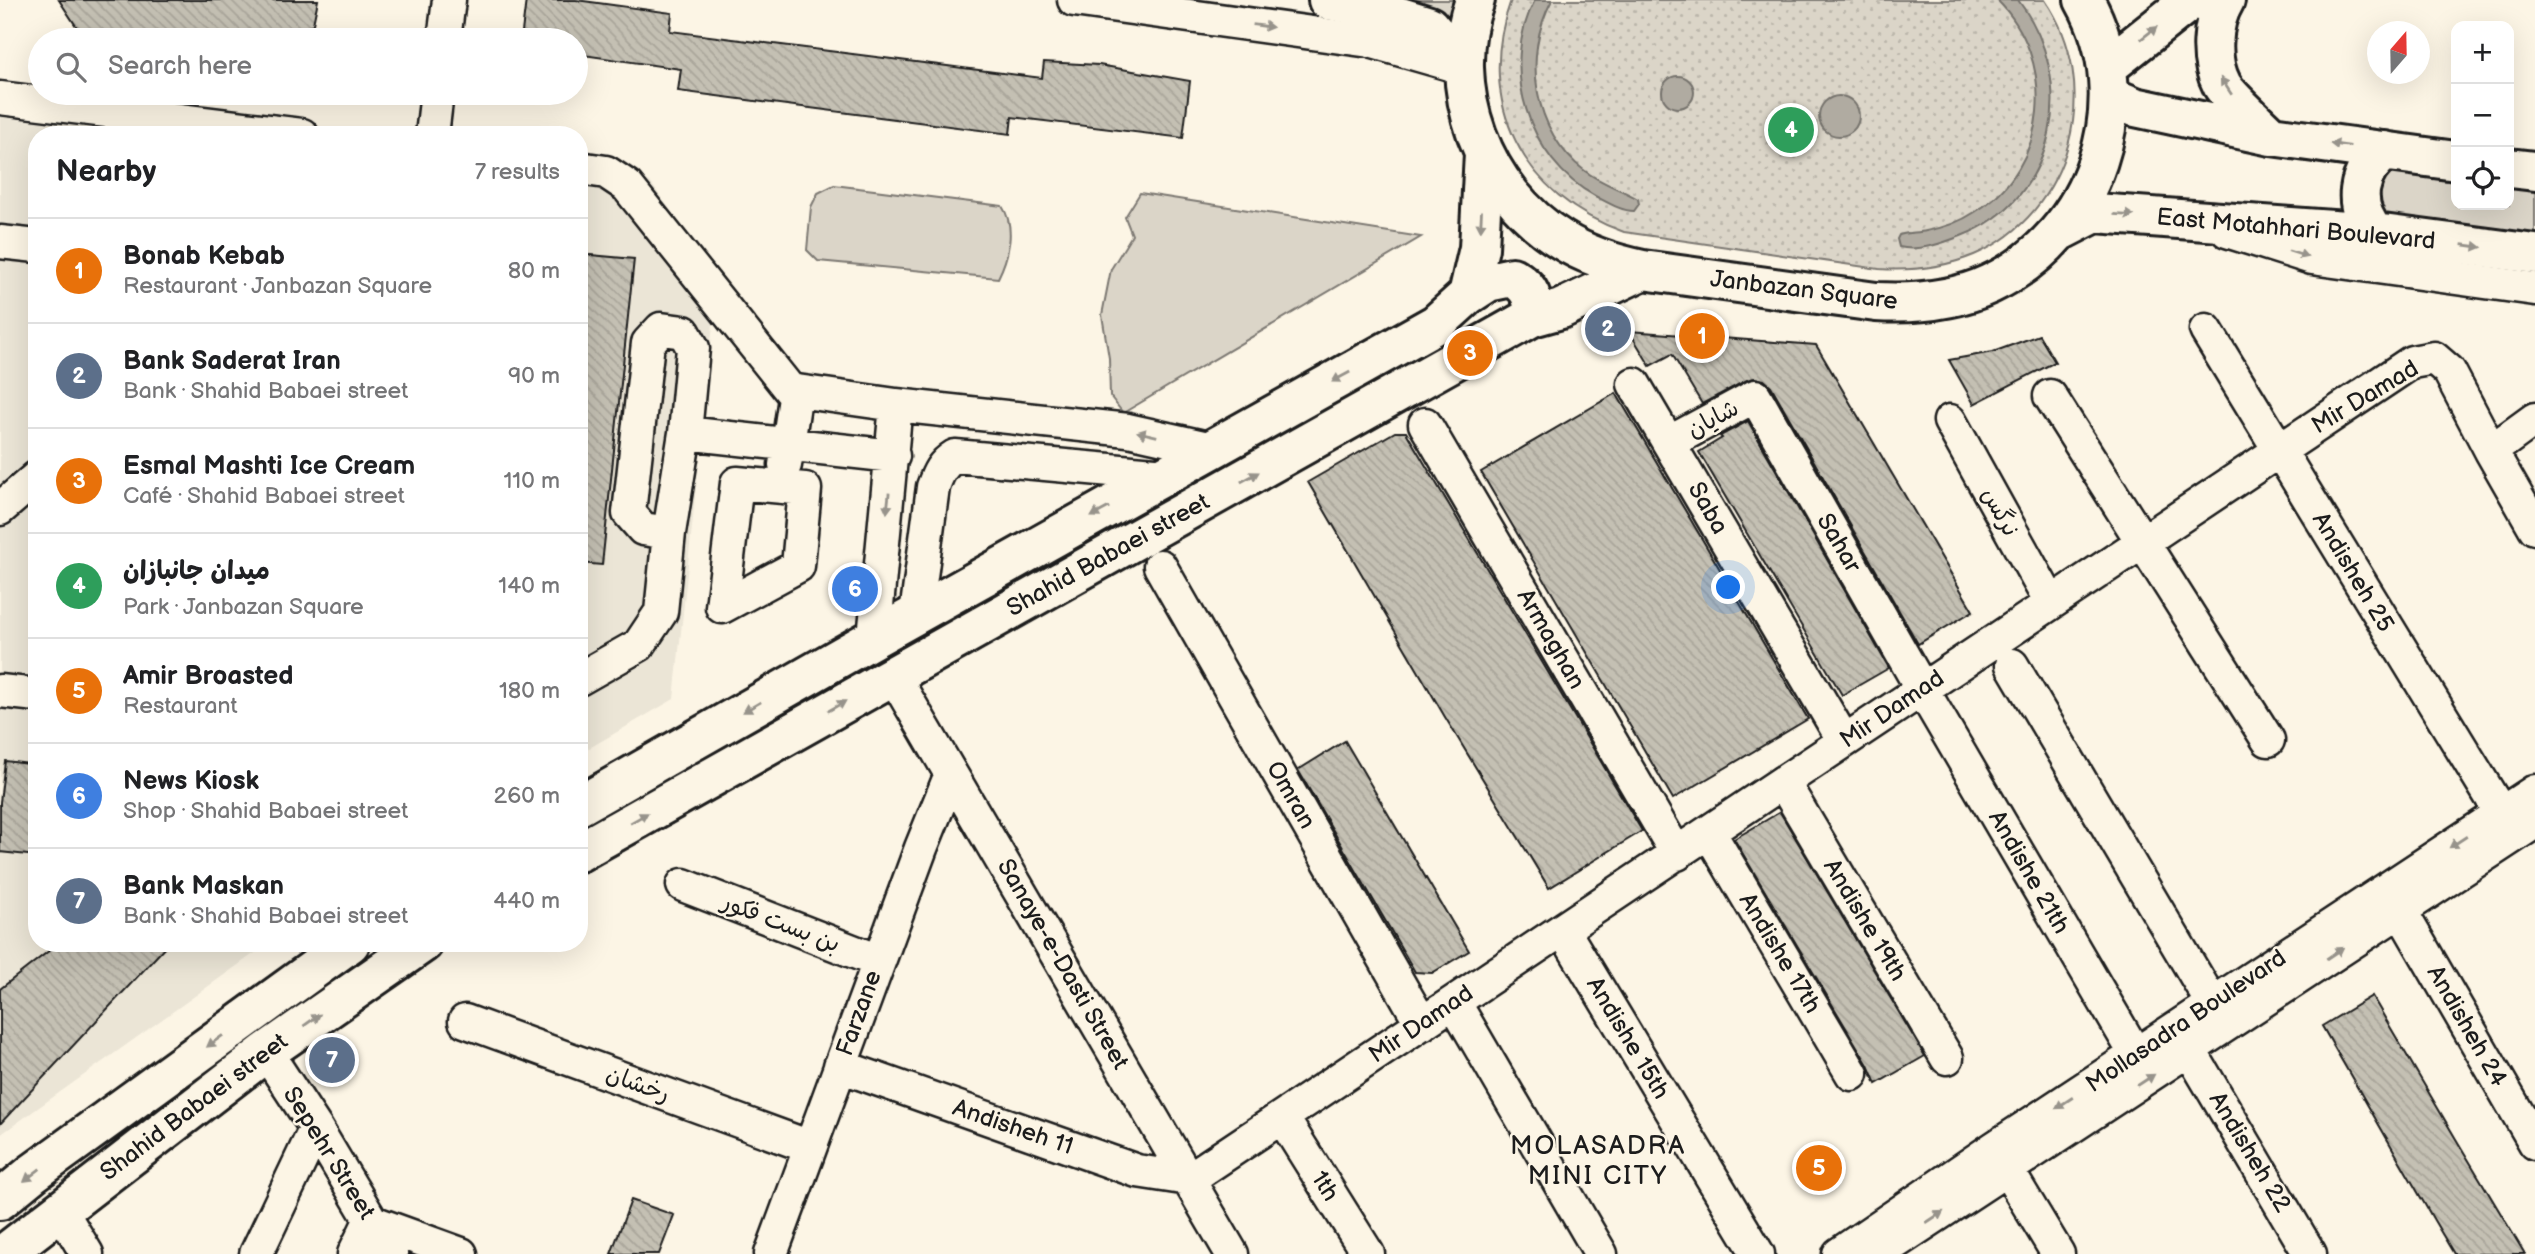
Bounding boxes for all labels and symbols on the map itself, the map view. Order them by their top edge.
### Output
one-way arrow [1252,21,1274,32]
north arrow [2367,21,2430,84]
one-way arrow [2139,26,2157,41]
one-way arrow [2219,76,2232,96]
pin: 4 [1768,104,1814,156]
one-way arrow [2329,139,2351,150]
street label: East Motahhari Boulevard [2155,202,2437,256]
one-way arrow [2113,209,2135,220]
one-way arrow [1475,210,1486,232]
one-way arrow [2461,241,2483,252]
one-way arrow [2287,249,2308,260]
street label: Janbazan Square [1709,264,1899,316]
pin: 2 [1585,303,1631,355]
pin: 1 [1679,310,1725,362]
pin: 3 [1447,327,1493,379]
street label: Mir Damad [2306,354,2424,440]
one-way arrow [1331,371,1351,383]
street label: شایان [1682,393,1744,445]
one-way arrow [1136,428,1158,439]
one-way arrow [1240,471,1259,483]
street label: Saba [1682,477,1734,539]
street label: نرگس [1975,482,2025,542]
street label: Shahid Babaei street [1002,487,1215,623]
one-way arrow [882,492,893,514]
one-way arrow [1090,506,1109,518]
street label: Andisheh 25 [2306,507,2400,637]
street label: Sahar [1811,508,1868,578]
pin: 6 [832,563,878,615]
your location [1711,570,1745,604]
street label: Armaghan [1511,584,1591,694]
street label: Mir Damad [1834,664,1950,754]
one-way arrow [827,700,846,712]
one-way arrow [742,701,761,714]
street label: Omran [1260,756,1322,834]
street label: Andishe 21th [1982,805,2076,939]
one-way arrow [629,812,648,825]
one-way arrow [2449,835,2467,849]
street label: Sanaye-e-Dasti Street [991,854,1135,1075]
street label: Andishe 19th [1817,854,1913,986]
street label: بن بست فكور [716,887,844,959]
street label: Andishe 17th [1733,888,1827,1018]
street label: Mollasadra Boulevard [2080,943,2292,1099]
one-way arrow [2326,947,2345,960]
street label: Andisheh 24 [2421,960,2514,1092]
street label: Farzane [830,966,888,1060]
street label: Andishe 15th [1580,972,1676,1104]
street label: Mir Damad [1363,979,1479,1069]
one-way arrow [303,1013,321,1027]
street label: Shahid Babaei street [95,1027,294,1187]
one-way arrow [206,1034,225,1048]
pin: 7 [309,1034,355,1086]
street label: رخشان [602,1059,674,1109]
one-way arrow [2136,1073,2156,1086]
street label: Sepehr Street [277,1081,382,1225]
street label: Andisheh 22 [2203,1087,2297,1217]
street label: Andisheh 11 [949,1093,1077,1161]
one-way arrow [2054,1096,2074,1109]
district label: MOLASADRA MINI CITY [1510,1131,1686,1192]
pin: 5 [1796,1142,1842,1194]
street label: 1th [1305,1166,1345,1206]
one-way arrow [23,1167,41,1182]
one-way arrow [1926,1210,1944,1224]

